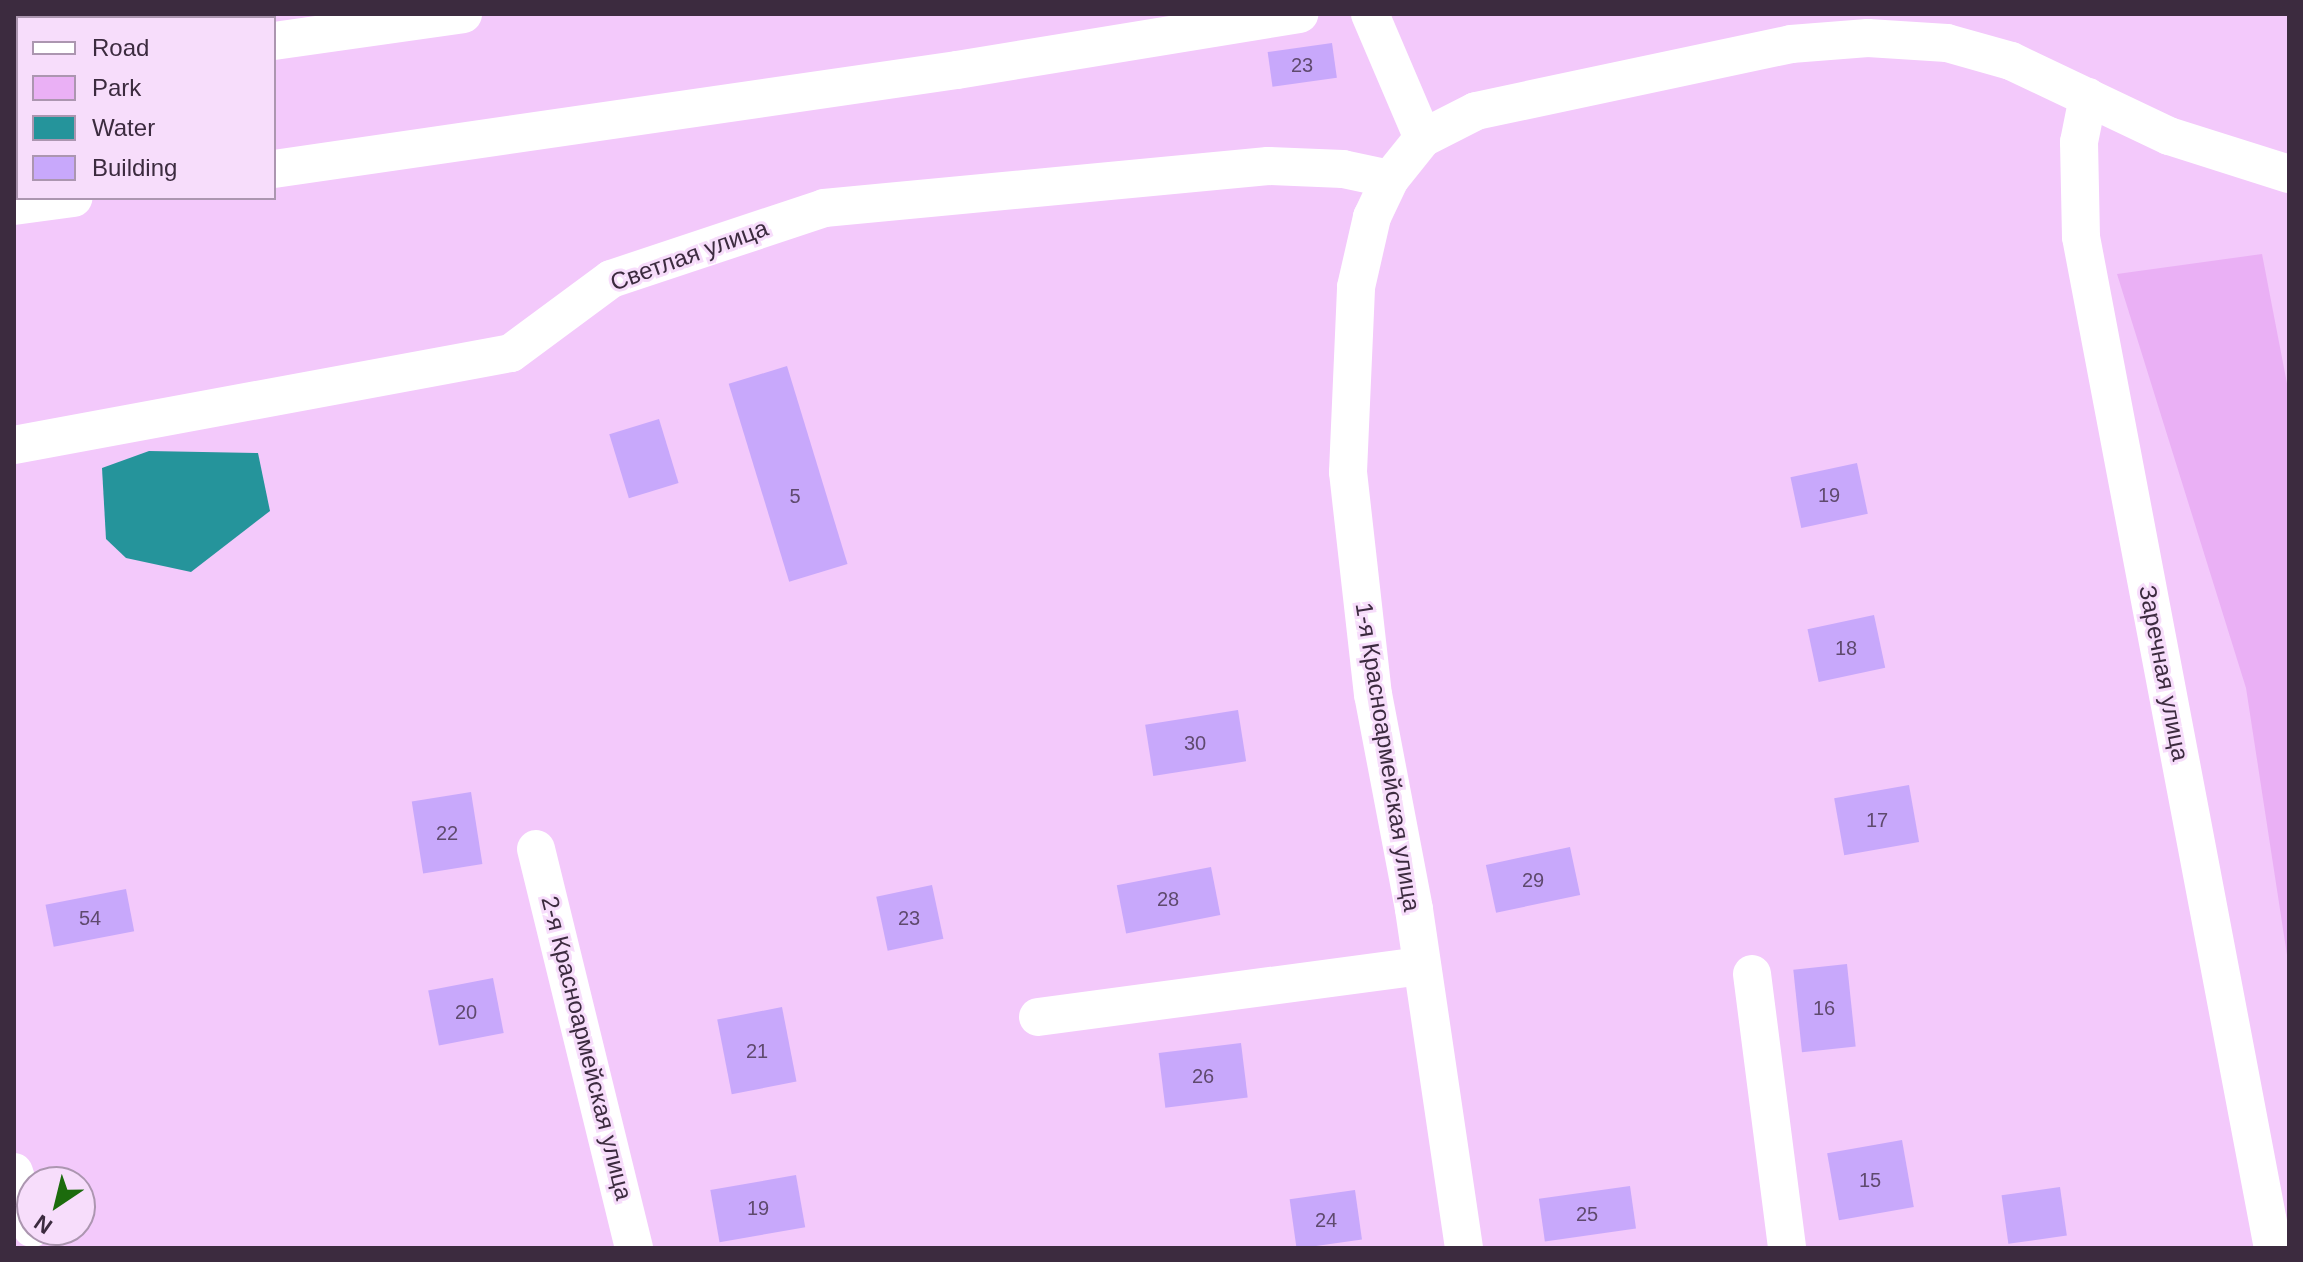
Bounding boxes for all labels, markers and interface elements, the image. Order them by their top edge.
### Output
legend [16,16,276,200]
text: Road [92,34,149,61]
house number: 23 [1291,53,1313,77]
text: Park [92,74,141,101]
text: Water [92,114,155,141]
text: Building [92,154,177,181]
street label: Светлая улица [606,213,772,297]
house number: 19 [1818,483,1840,507]
house number: 5 [789,484,801,508]
street label: Заречная улица [2133,583,2195,763]
street label: 1-я Красноармейская улица [1349,601,1427,913]
house number: 18 [1835,636,1857,660]
house number: 30 [1184,731,1206,755]
house number: 17 [1866,808,1888,832]
house number: 22 [436,821,458,845]
house number: 29 [1522,868,1544,892]
house number: 28 [1157,887,1179,911]
street label: 2-я Красноармейская улица [535,893,639,1203]
house number: 54 [79,906,101,930]
house number: 23 [898,906,920,930]
house number: 16 [1813,996,1835,1020]
house number: 20 [455,1000,477,1024]
house number: 21 [746,1039,768,1063]
house number: 26 [1192,1064,1214,1088]
north arrow [16,1166,96,1246]
house number: 15 [1859,1168,1881,1192]
house number: 19 [747,1196,769,1220]
house number: 25 [1576,1202,1598,1226]
house number: 24 [1315,1208,1337,1232]
text: N [29,1210,57,1239]

